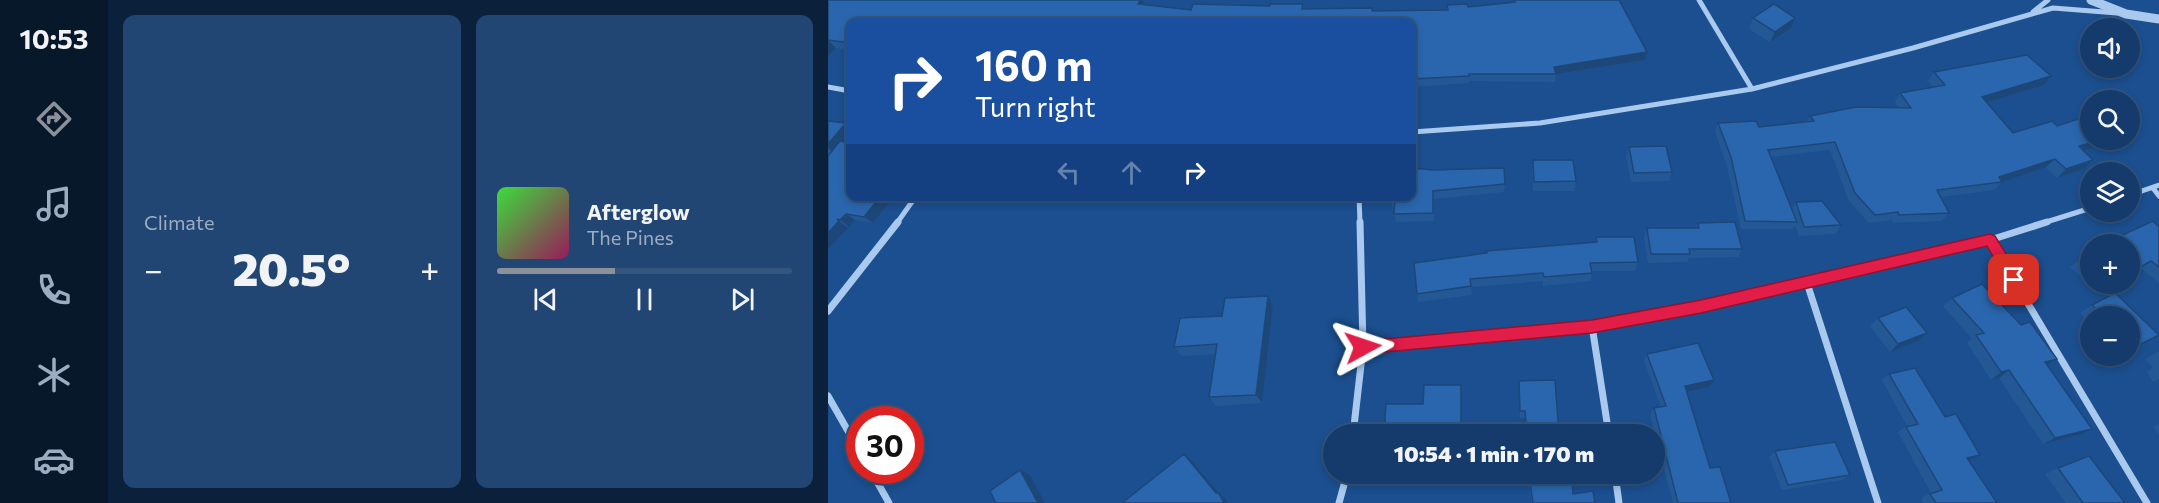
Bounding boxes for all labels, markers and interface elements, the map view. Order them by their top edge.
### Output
map controls [2080,18,2140,366]
button: sound [2080,18,2140,78]
text: 10:53 [20,22,88,55]
text: 160 m [975,38,1093,90]
icon: right [876,42,954,120]
text: Turn right [975,90,1095,123]
button: search [2080,90,2140,150]
icon: directions [33,98,75,140]
icon: left [1052,156,1085,189]
icon: ahead [1115,156,1148,189]
icon: right [1178,156,1211,189]
button: layers [2080,162,2140,222]
icon: music [33,183,75,225]
text: Afterglow [587,198,690,225]
text: Climate [144,210,214,234]
text: The Pines [587,225,674,249]
button: + [2080,234,2140,294]
text: 20.5° [232,240,350,295]
text: − [144,248,163,289]
text: + [420,248,439,289]
pin [1988,254,2039,305]
icon: arrive [1997,263,2030,296]
icon: phone [33,269,75,311]
icon: previous [529,283,562,316]
icon: pause [628,283,661,316]
icon: next [726,283,759,316]
button: − [2080,306,2140,366]
position arrow [1331,315,1395,379]
icon: climate [33,354,75,396]
speed limit sign: 30 [846,406,924,484]
icon: car [33,439,75,481]
text: 10:54 · 1 min · 170 m [1394,440,1594,467]

